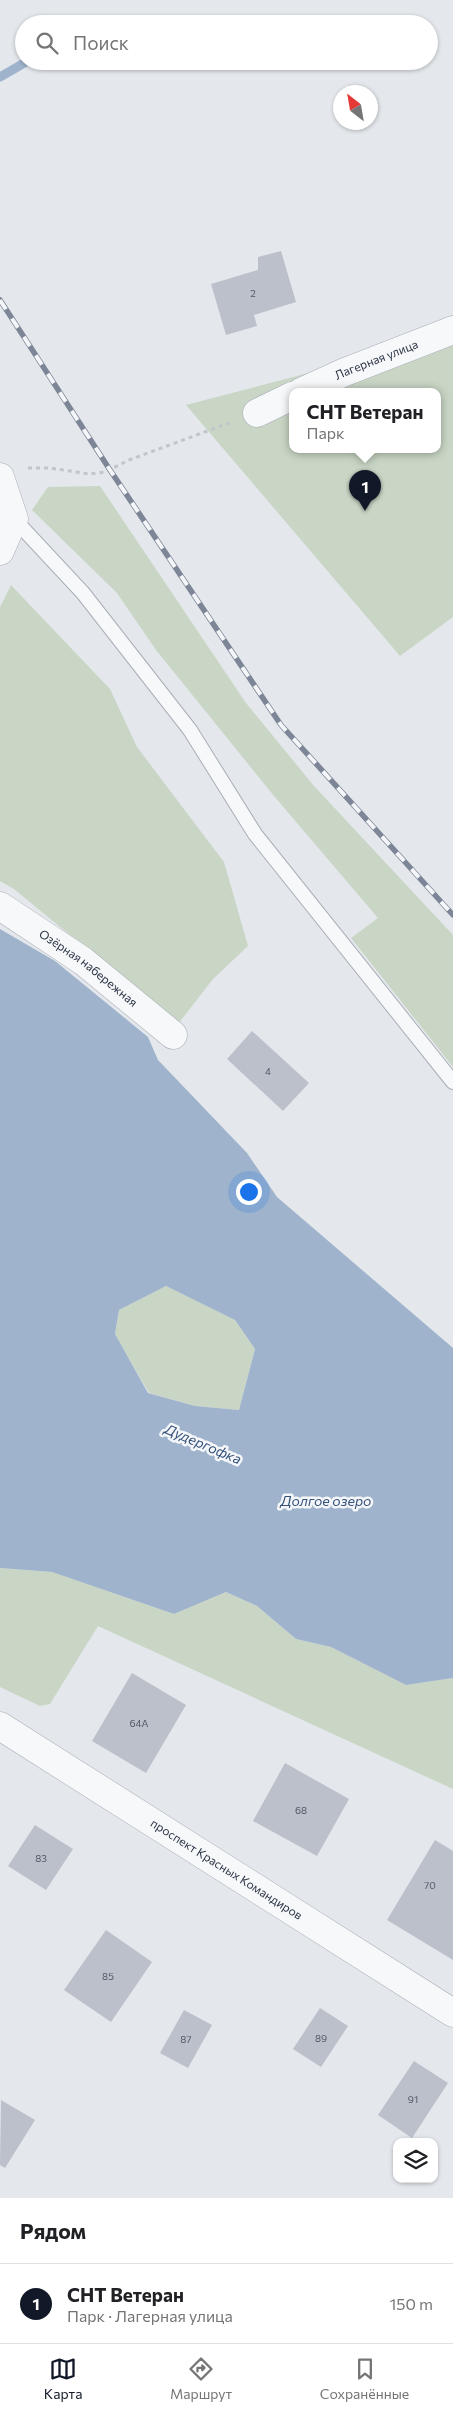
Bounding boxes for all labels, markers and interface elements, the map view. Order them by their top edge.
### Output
search box [15,15,438,70]
icon: search [33,29,61,57]
text: Поиск [73,31,129,54]
north arrow [333,85,378,130]
house number: 2 [250,287,256,299]
street label: Лагерная улица [332,336,420,382]
popup [289,388,441,453]
text: СНТ Ветеран [307,400,423,423]
text: Парк [307,423,345,442]
pin: 1 [349,470,381,511]
street label: Озёрная набережная [37,926,141,1009]
house number: 4 [265,1065,271,1077]
your location [236,1179,262,1205]
water label: Дудергофка [160,1419,244,1467]
water label: Долгое озеро [279,1492,371,1509]
house number: 64А [130,1717,149,1729]
house number: 68 [295,1804,307,1816]
street label: проспект Красных Командиров [148,1815,305,1922]
house number: 83 [35,1852,47,1864]
house number: 70 [424,1879,436,1891]
house number: 85 [102,1970,114,1982]
house number: 89 [315,2032,327,2044]
house number: 87 [180,2033,192,2045]
house number: 91 [408,2093,418,2105]
map controls [393,2138,438,2183]
button: layers [393,2138,438,2183]
text: Рядом [20,2218,86,2243]
text: СНТ Ветеран [67,2283,184,2306]
text: 1 [32,2294,40,2313]
text: 150 m [390,2294,433,2313]
text: Парк · Лагерная улица [67,2306,233,2325]
tab: Карта [44,2355,82,2402]
tab: Маршрут [170,2355,232,2402]
tab: Сохранённые [320,2355,409,2402]

